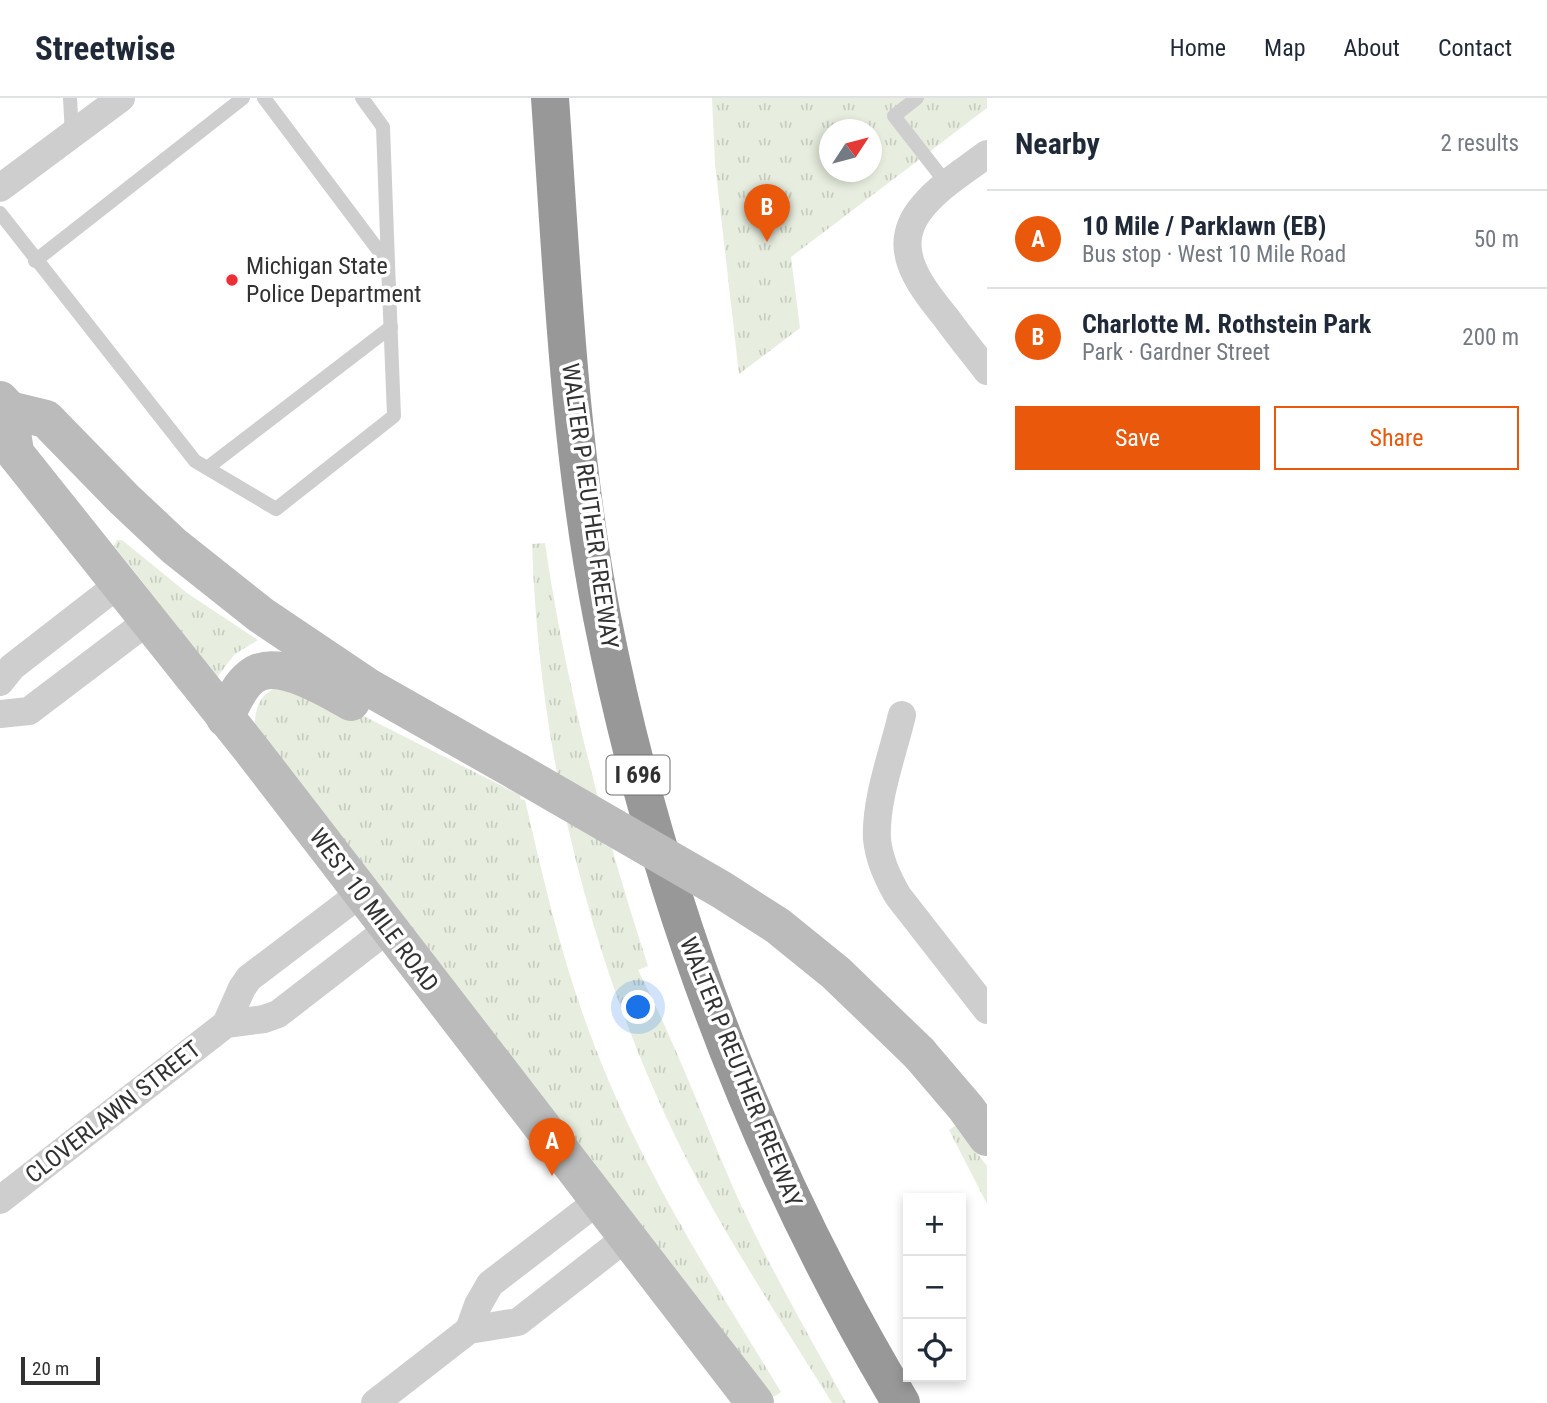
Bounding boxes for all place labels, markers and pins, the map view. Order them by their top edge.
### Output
pin: B [744,184,790,242]
place label: Michigan State Police Department [246,252,421,308]
marker: Michigan State Police Department [224,272,240,288]
pin: A [529,1118,575,1176]

